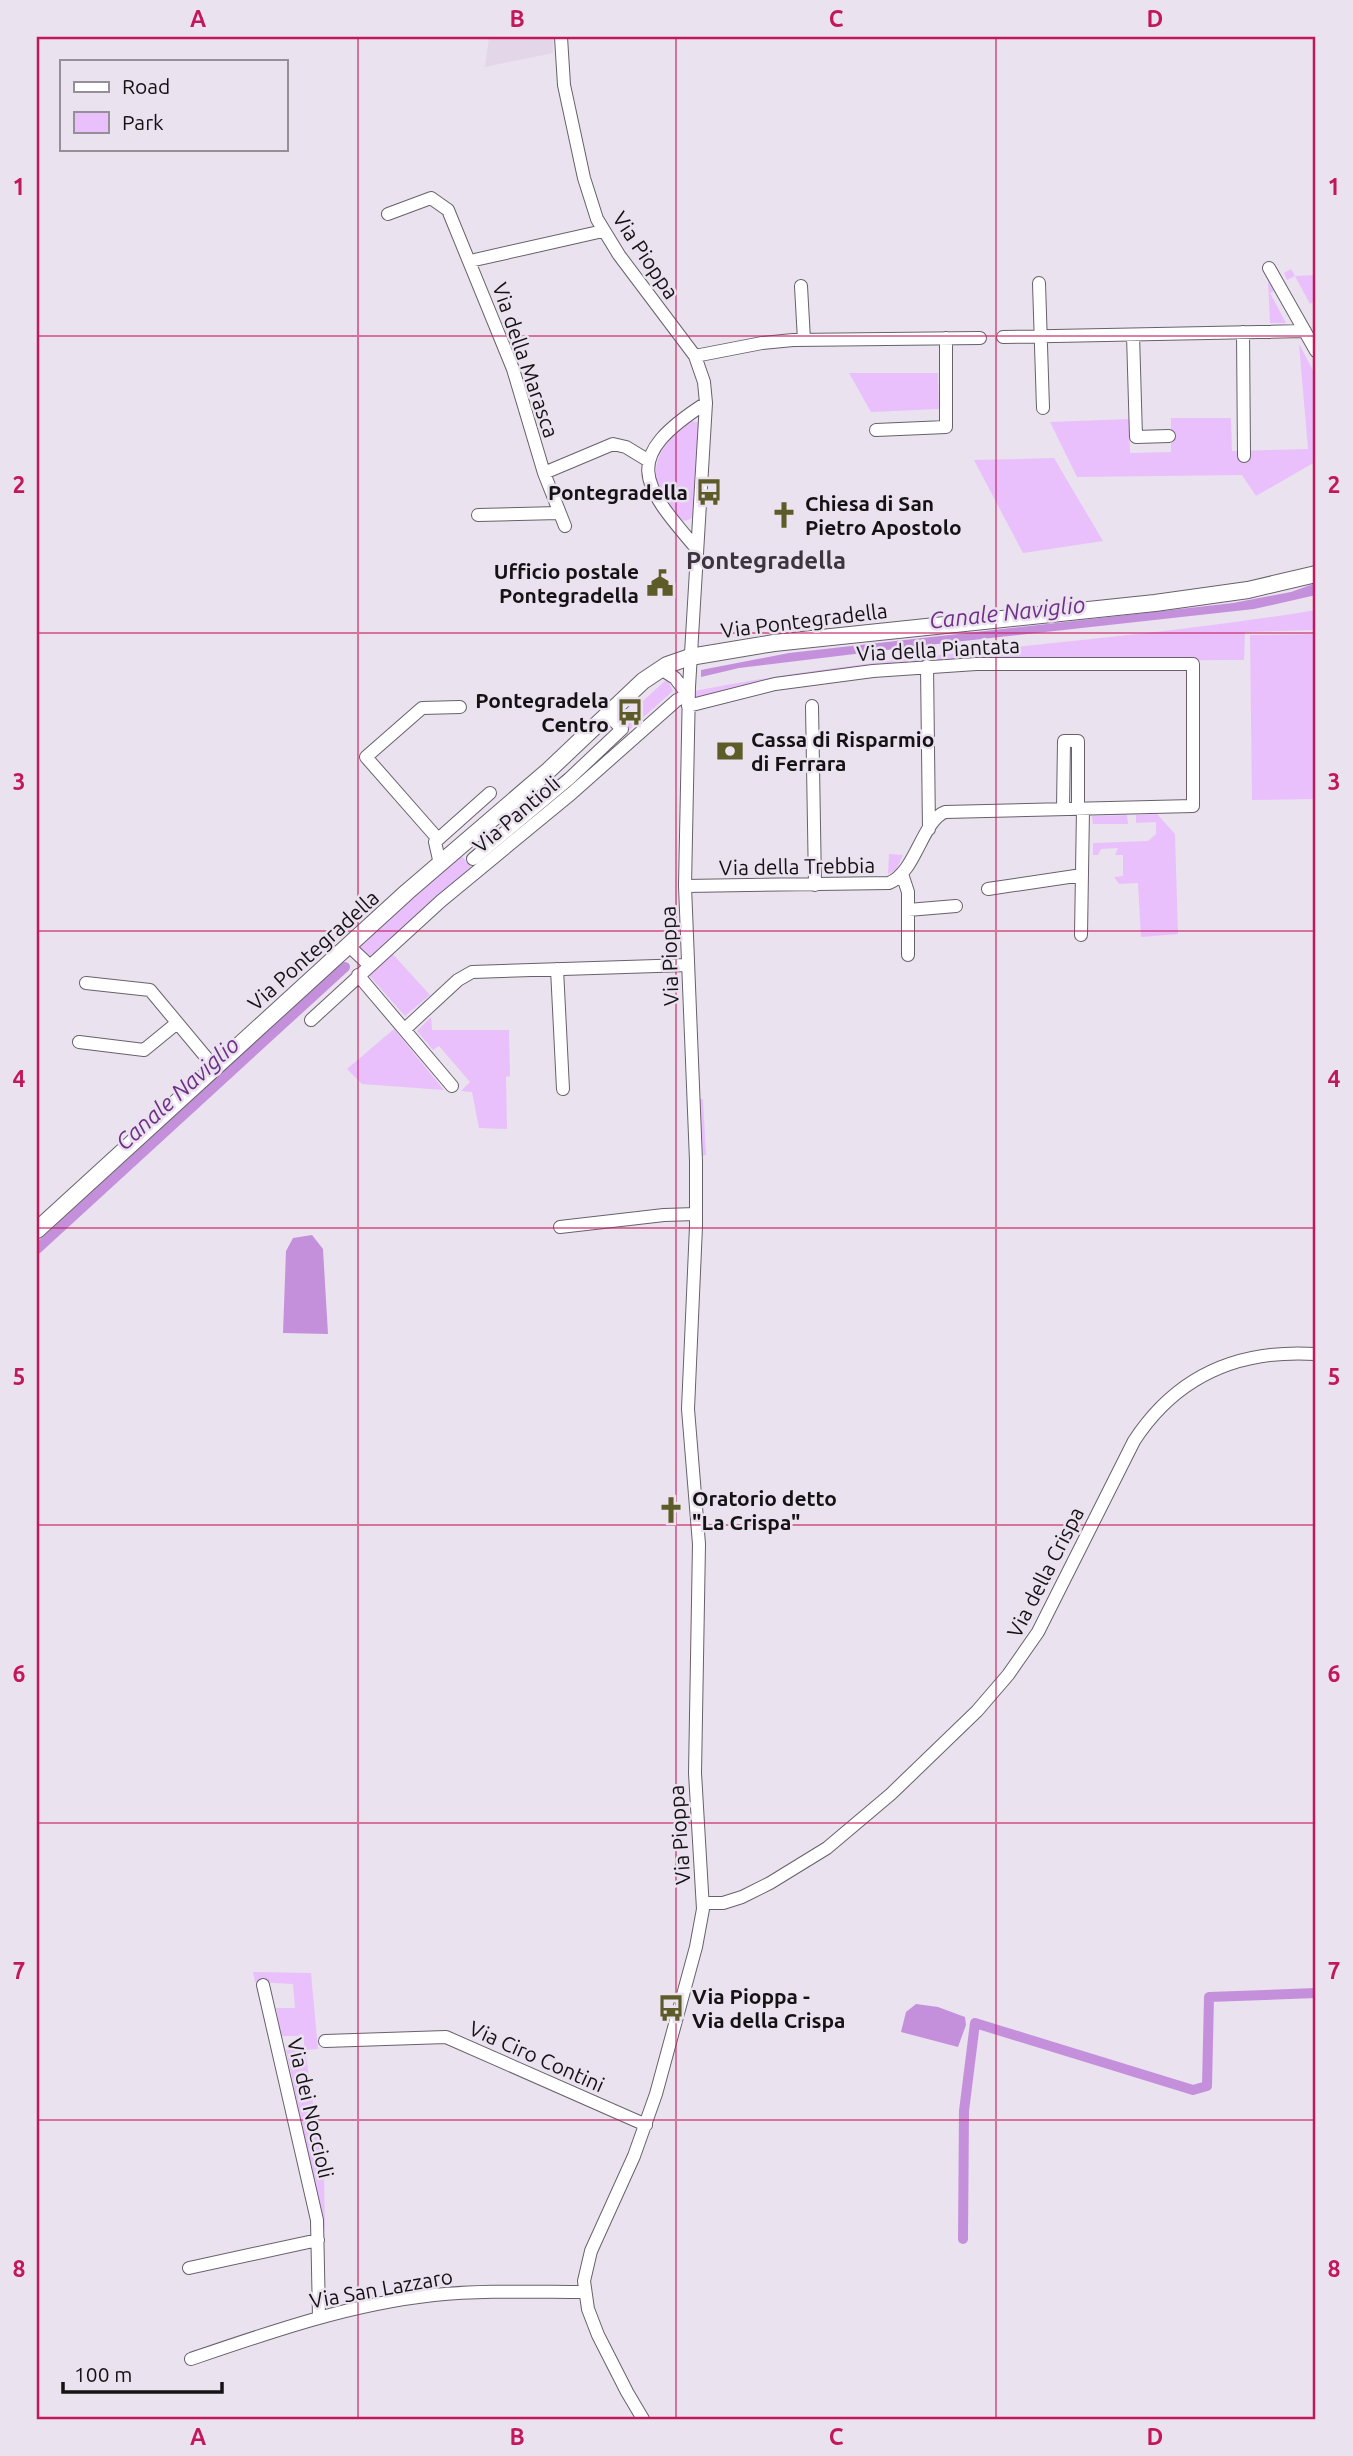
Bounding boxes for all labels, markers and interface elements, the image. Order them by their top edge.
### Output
text: A [190,6,206,31]
text: B [509,6,525,31]
text: C [829,6,844,31]
text: D [1147,6,1163,31]
legend [60,60,287,150]
text: Road [122,74,170,98]
text: Park [122,110,164,134]
text: 1 [13,174,25,199]
text: 1 [1328,174,1340,199]
street label: Via Pioppa [608,207,684,303]
street label: Via della Marasca [488,279,564,441]
text: 2 [13,472,25,497]
text: 2 [1328,472,1340,497]
bus stop icon: Pontegradella [694,477,724,507]
place label: Pontegradella [548,480,688,504]
place label: Chiesa di San Pietro Apostolo [805,491,962,539]
church icon: Chiesa di San Pietro Apostolo [769,500,799,530]
district label: Pontegradella [686,547,846,574]
place label: Ufficio postale Pontegradella [494,559,639,607]
public building icon: Ufficio postale Pontegradella [645,568,675,598]
water label: Canale Naviglio [928,591,1086,633]
street label: Via Pontegradella [719,598,889,642]
street label: Via della Piantata [856,633,1020,665]
place label: Pontegradela Centro [475,688,609,736]
bus stop icon: Pontegradela Centro [615,697,645,727]
place label: Cassa di Risparmio di Ferrara [751,727,934,775]
bank icon: Cassa di Risparmio di Ferrara [715,736,745,766]
text: 3 [13,769,25,794]
text: 3 [1328,769,1340,794]
street label: Via Pantioli [468,771,564,857]
street label: Via della Trebbia [719,853,875,879]
street label: Via Pontegradella [243,885,383,1015]
street label: Via Pioppa [655,906,683,1006]
water label: Canale Naviglio [110,1031,244,1155]
text: 4 [13,1066,26,1091]
text: 4 [1328,1066,1341,1091]
text: 5 [13,1364,25,1389]
text: 5 [1328,1364,1340,1389]
place label: Oratorio detto "La Crispa" [692,1486,837,1534]
church icon: Oratorio detto "La Crispa" [656,1495,686,1525]
street label: Via della Crispa [1002,1503,1088,1641]
text: 6 [13,1661,26,1686]
text: 6 [1328,1661,1341,1686]
street label: Via Pioppa [664,1784,694,1886]
text: 7 [13,1958,25,1983]
text: 7 [1328,1958,1340,1983]
place label: Via Pioppa - Via della Crispa [692,1984,845,2032]
bus stop icon: Via Pioppa - Via della Crispa [656,1993,686,2023]
street label: Via Ciro Contini [466,2015,608,2097]
street label: Via dei Noccioli [283,2036,339,2180]
text: 8 [13,2256,25,2281]
text: 8 [1328,2256,1340,2281]
street label: Via San Lazzaro [307,2264,455,2312]
scale bar [63,2351,222,2395]
text: 100 m [74,2362,132,2386]
text: A [190,2424,206,2449]
text: B [509,2424,525,2449]
text: C [829,2424,844,2449]
text: D [1147,2424,1163,2449]

